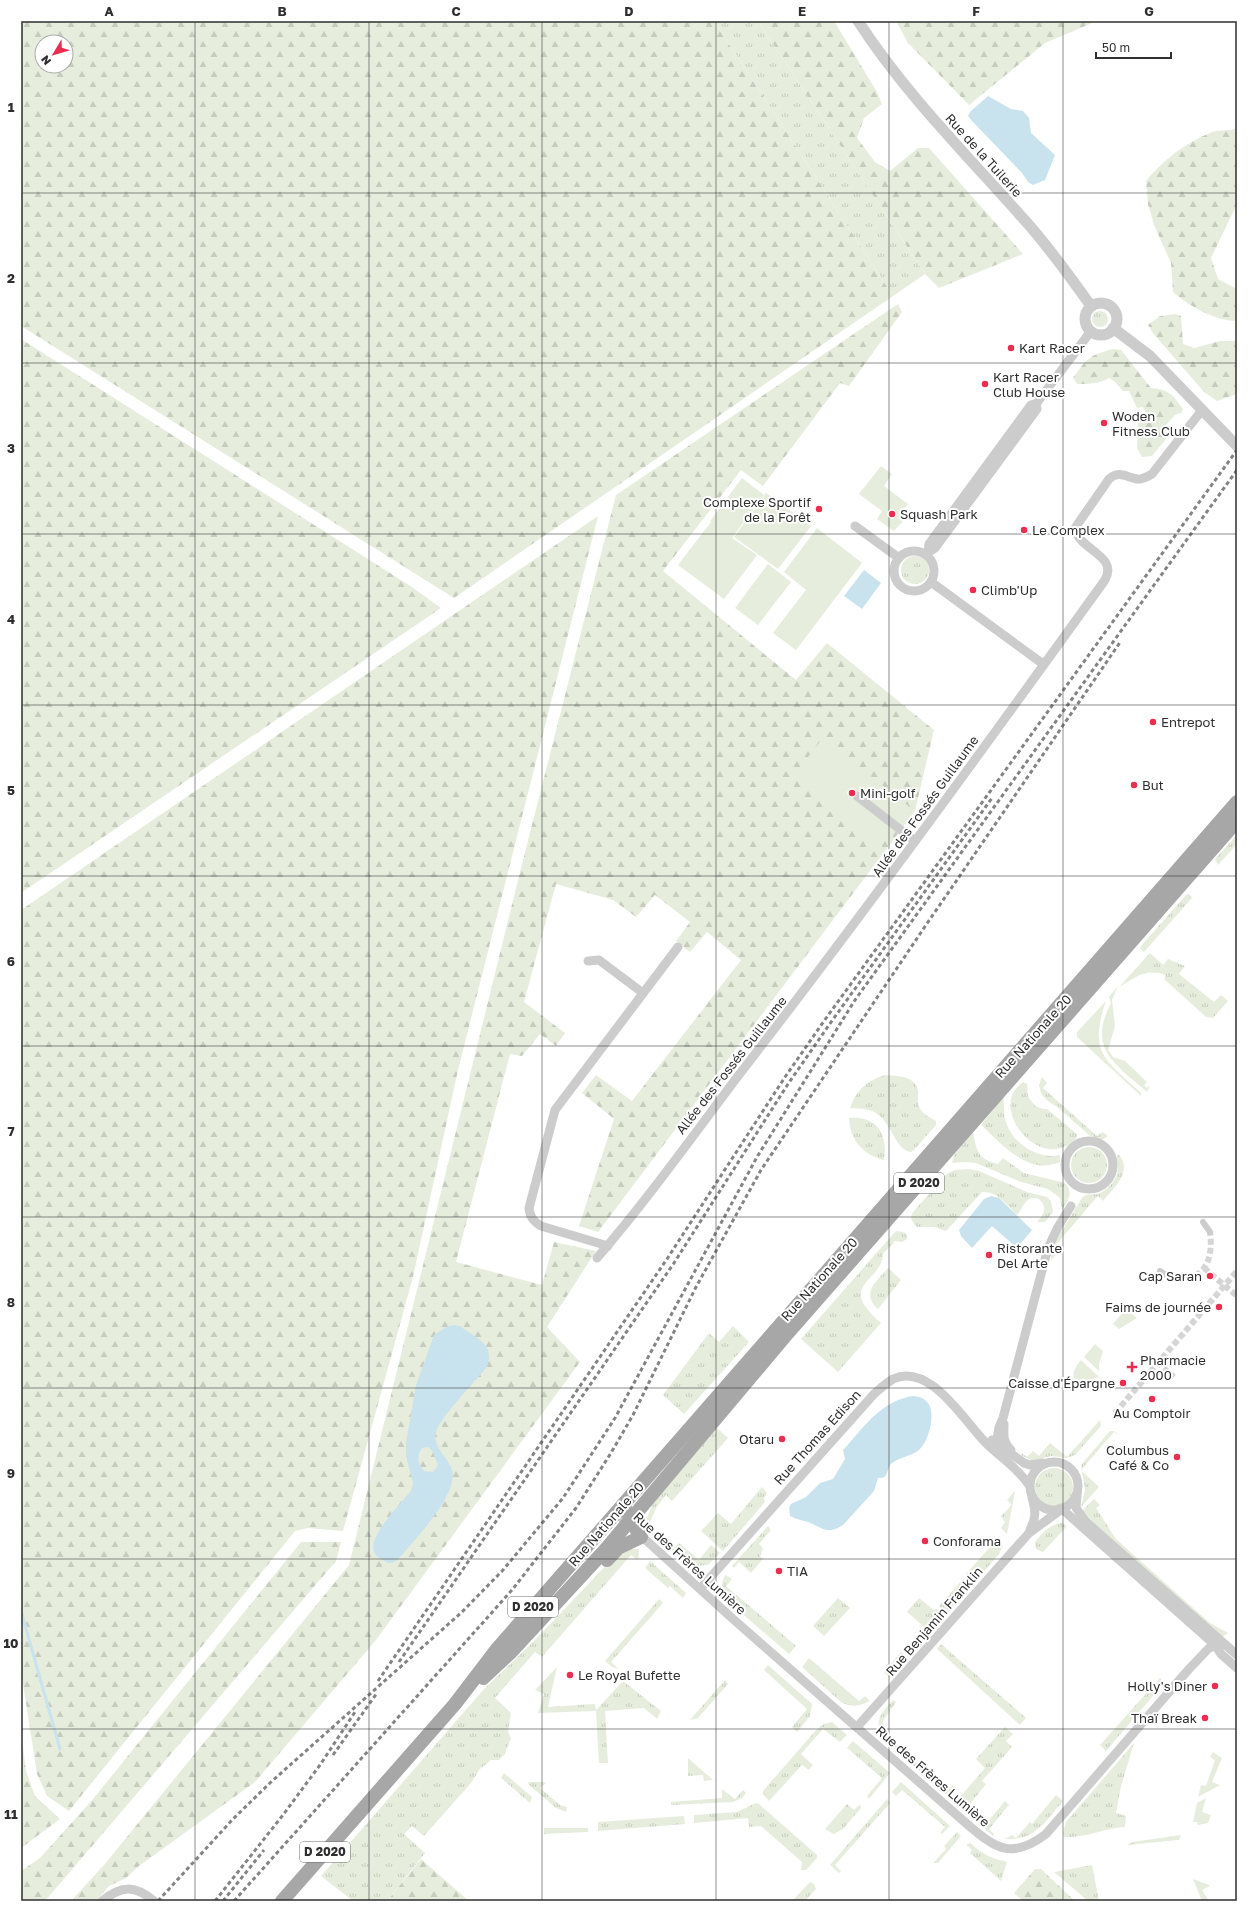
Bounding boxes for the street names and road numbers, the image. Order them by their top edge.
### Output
street label: Rue de la Tuilerie [942,110,1026,200]
street label: Allée des Fossés Guillaume [868,732,982,880]
street label: Rue Nationale 20 [991,991,1075,1081]
street label: Allée des Fossés Guillaume [672,993,790,1137]
road number: D 2020 [894,1173,944,1193]
street label: Rue Nationale 20 [777,1234,861,1324]
street label: Rue Thomas Edison [770,1386,864,1488]
street label: Rue Nationale 20 [565,1479,647,1569]
street label: Rue des Frères Lumière [630,1508,750,1618]
street label: Rue Benjamin Franklin [882,1563,986,1679]
road number: D 2020 [508,1597,558,1617]
street label: Rue des Frères Lumière [873,1722,993,1830]
road number: D 2020 [300,1842,350,1862]

